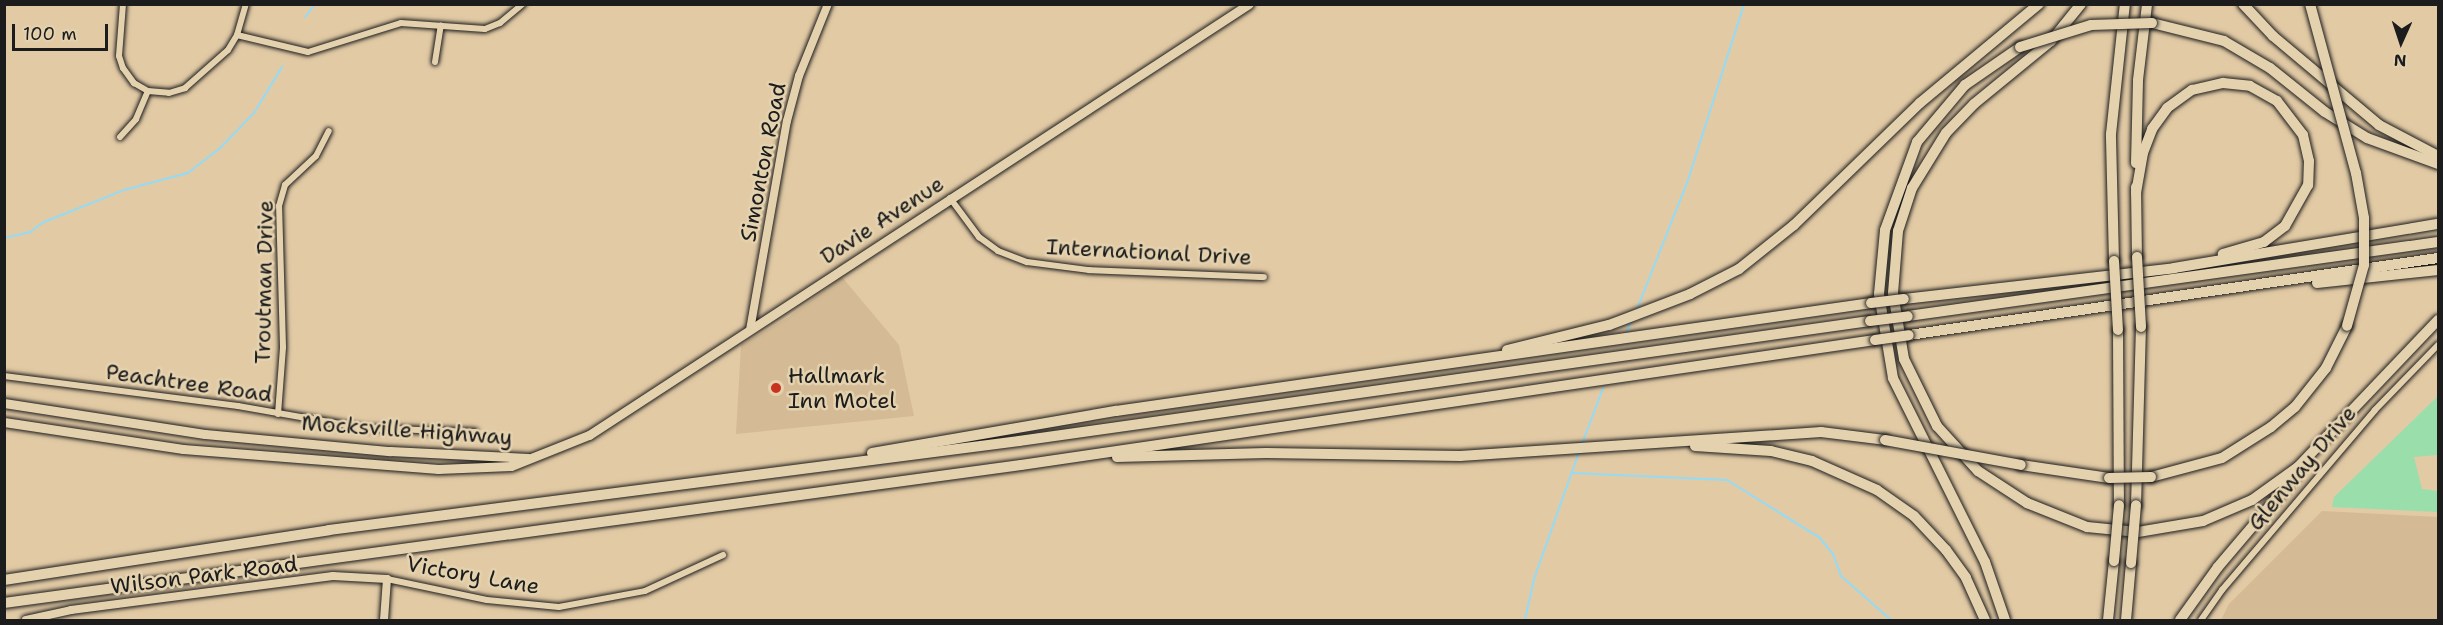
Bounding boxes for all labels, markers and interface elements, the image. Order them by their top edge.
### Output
scale bar [15,12,111,50]
north arrow [2371,12,2431,72]
text: 100 m [23,22,77,46]
text: N [2393,50,2407,71]
street label: Simonton Road [735,80,791,244]
street label: Davie Avenue [815,170,949,270]
street label: Troutman Drive [249,200,279,364]
street label: International Drive [1046,233,1252,271]
street label: Peachtree Road [104,358,274,408]
place label: Hallmark Inn Motel [788,362,896,414]
marker: Hallmark Inn Motel [769,381,783,395]
street label: Glenway Drive [2242,400,2362,536]
street label: Mocksville Highway [301,409,513,451]
street label: Wilson Park Road [109,550,299,600]
street label: Victory Lane [404,550,542,600]

